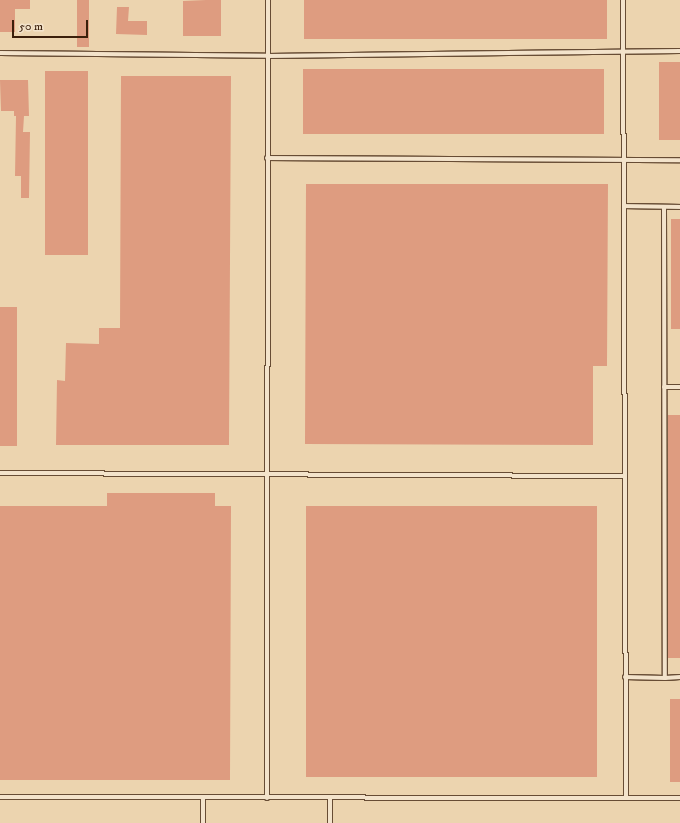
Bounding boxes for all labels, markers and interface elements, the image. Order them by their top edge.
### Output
scale bar [14,12,90,38]
text: 50 m [19,19,43,34]

